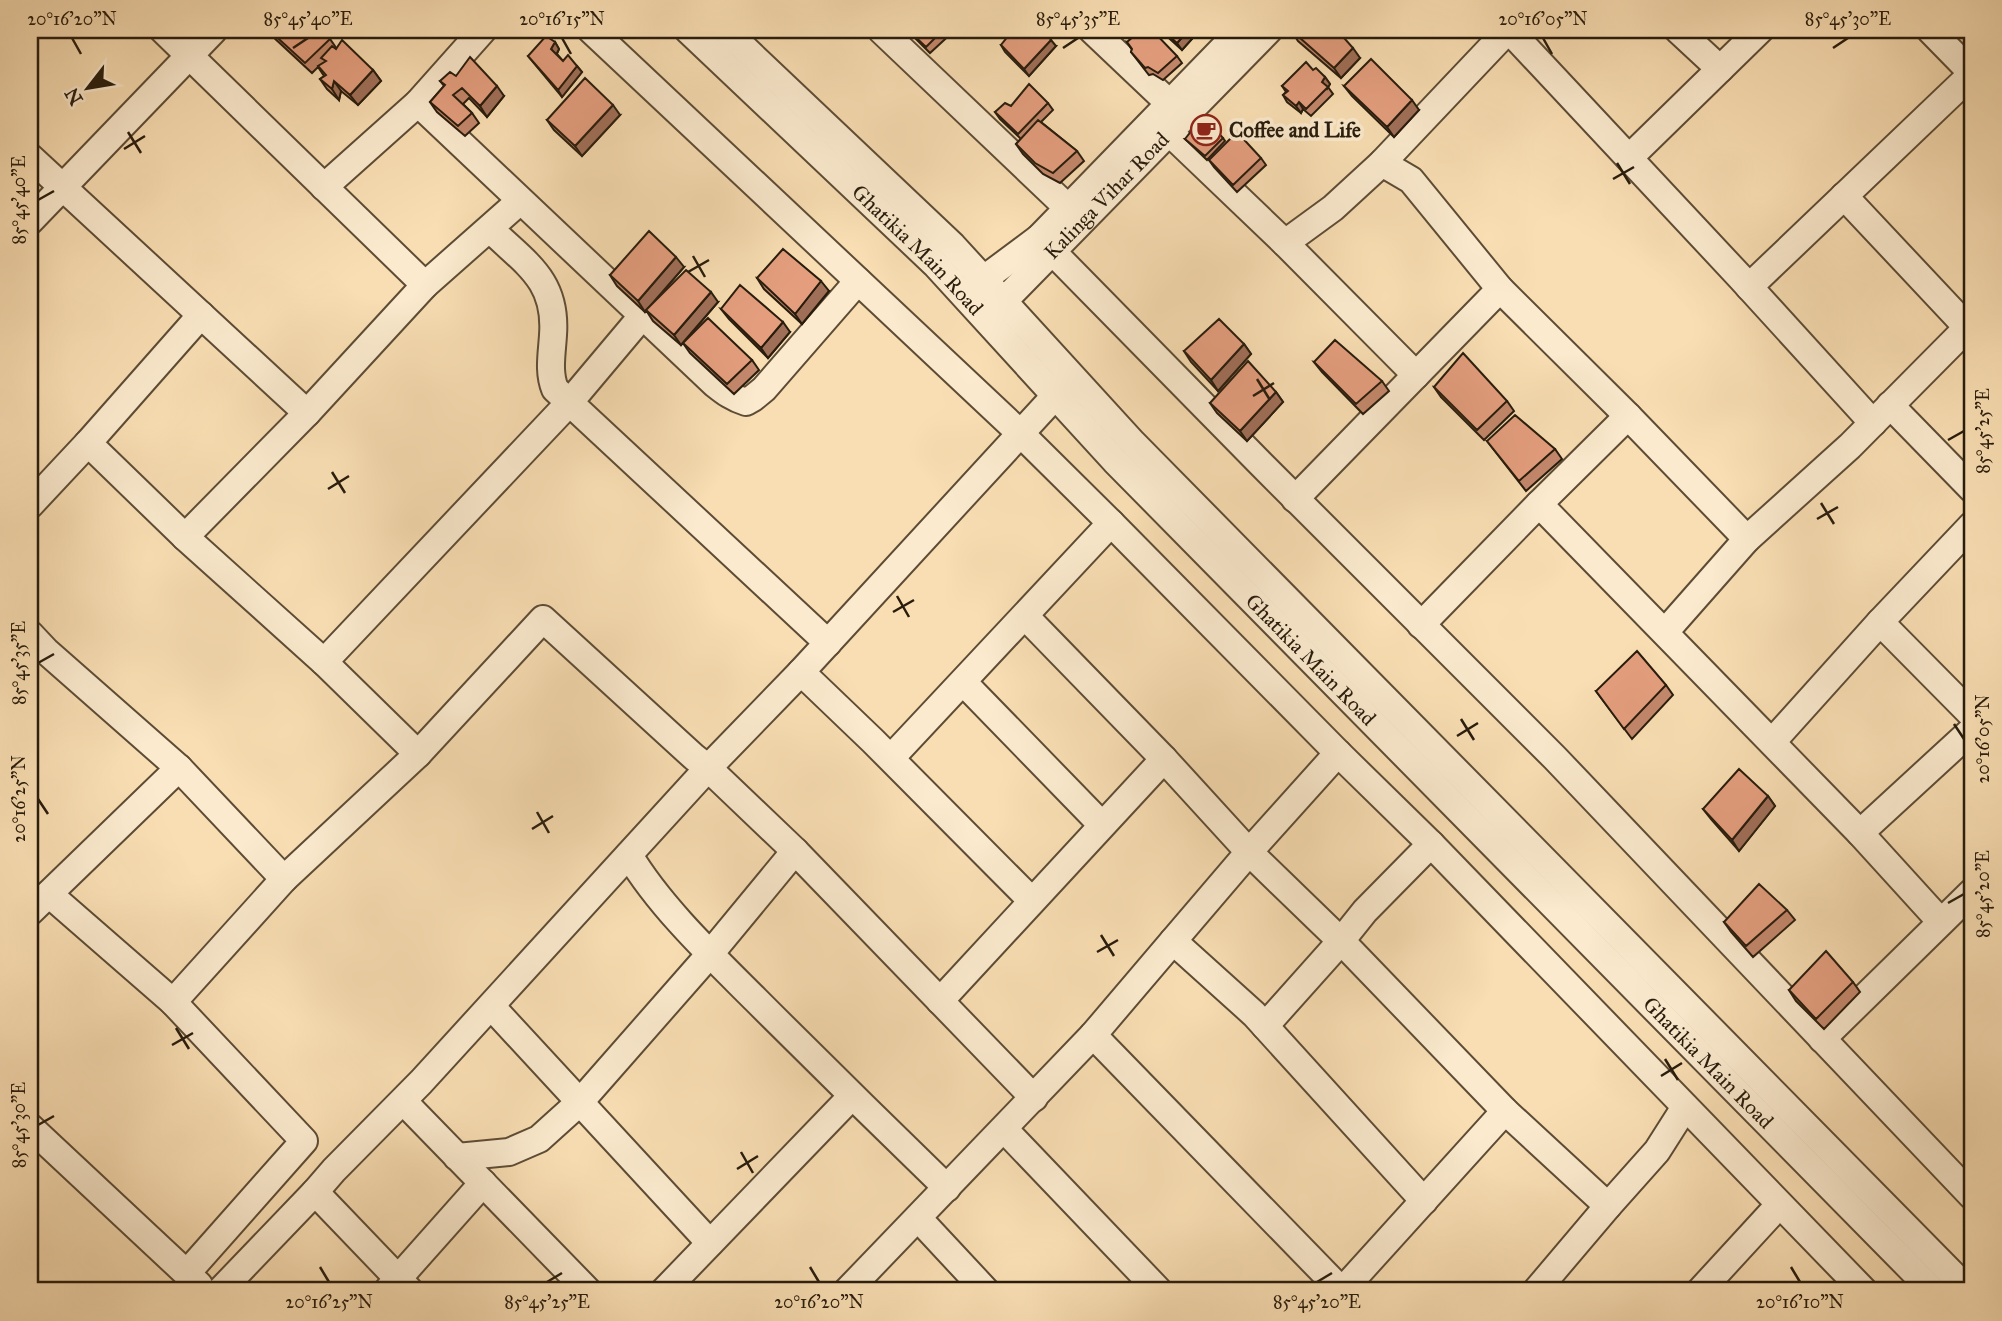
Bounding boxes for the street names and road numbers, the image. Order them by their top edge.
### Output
street label: Kalinga Vihar Road [1039,126,1175,265]
street label: Ghatikia Main Road [846,179,989,321]
street label: Ghatikia Main Road [1240,588,1382,731]
street label: Ghatikia Main Road [1637,991,1779,1135]

